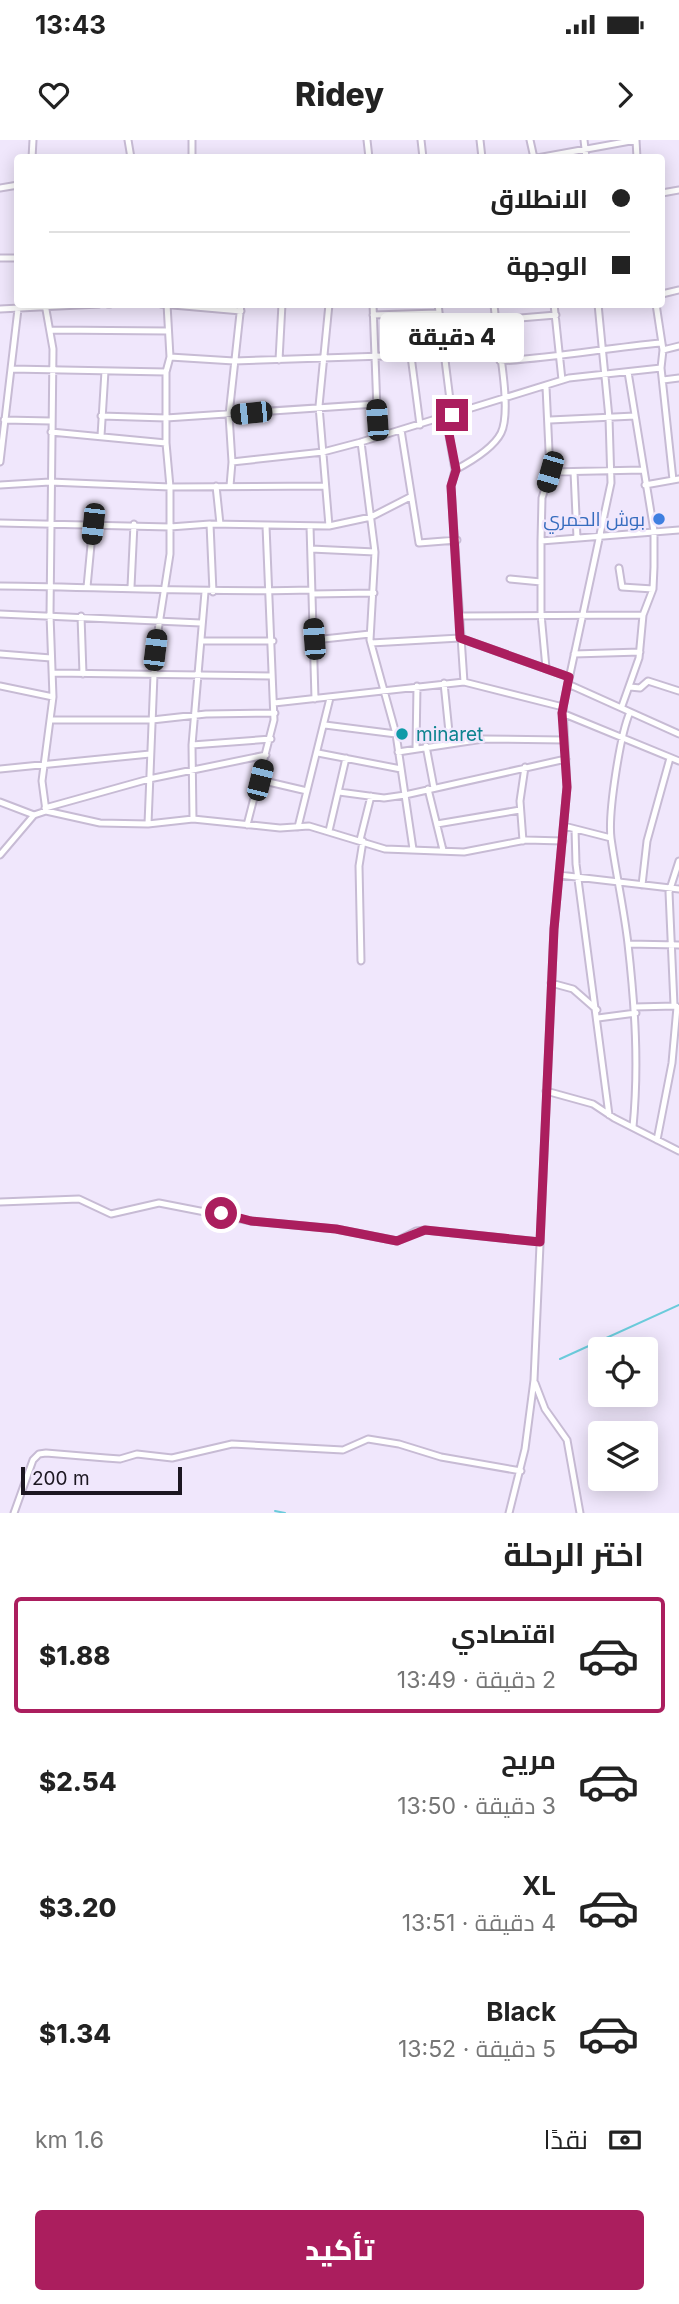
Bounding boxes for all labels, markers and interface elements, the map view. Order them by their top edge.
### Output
text: 13:43 [35,9,106,40]
text: Ridey [295,75,384,114]
icon: heart [35,76,73,114]
icon: forward [606,76,644,114]
text: الانطلاق [490,183,588,214]
text: الوجهة [507,250,588,281]
callout: 4 دقيقة [380,314,524,362]
text: 4 دقيقة [408,323,496,351]
car [366,398,389,442]
route end [436,399,468,431]
car [230,400,273,426]
car [535,449,566,495]
car [81,502,106,546]
place label: بوش الحمري [543,508,645,534]
marker: بوش الحمري [651,511,667,527]
car [303,617,326,661]
car [143,628,168,672]
place label: minaret [416,723,483,746]
marker: minaret [394,726,410,742]
car [245,757,276,803]
route start [205,1197,237,1229]
map controls [588,1337,658,1491]
button: locate [588,1337,658,1407]
button: layers [588,1421,658,1491]
scale bar [21,1464,182,1496]
text: 200 m [32,1467,90,1490]
text: اختر الرحلة [503,1535,644,1574]
text: اقتصادي [451,1618,556,1649]
icon: car [577,1624,640,1687]
text: $1.88 [39,1640,111,1671]
text: 2 دقيقة · 13:49 [397,1666,556,1694]
text: مريح [501,1744,556,1775]
icon: car [577,1750,640,1813]
text: $2.54 [39,1766,117,1797]
text: 3 دقيقة · 13:50 [397,1792,556,1820]
text: XL [522,1870,556,1901]
icon: car [577,1876,640,1939]
text: $3.20 [39,1892,116,1923]
text: 4 دقيقة · 13:51 [402,1909,556,1937]
text: Black [486,1996,556,2027]
icon: car [577,2002,640,2065]
text: $1.34 [39,2018,111,2049]
text: 5 دقيقة · 13:52 [398,2035,556,2063]
icon: cash [606,2121,644,2159]
text: نقدًا [544,2124,588,2155]
text: 1.6 km [35,2126,104,2154]
button: تأكيد [35,2210,644,2290]

